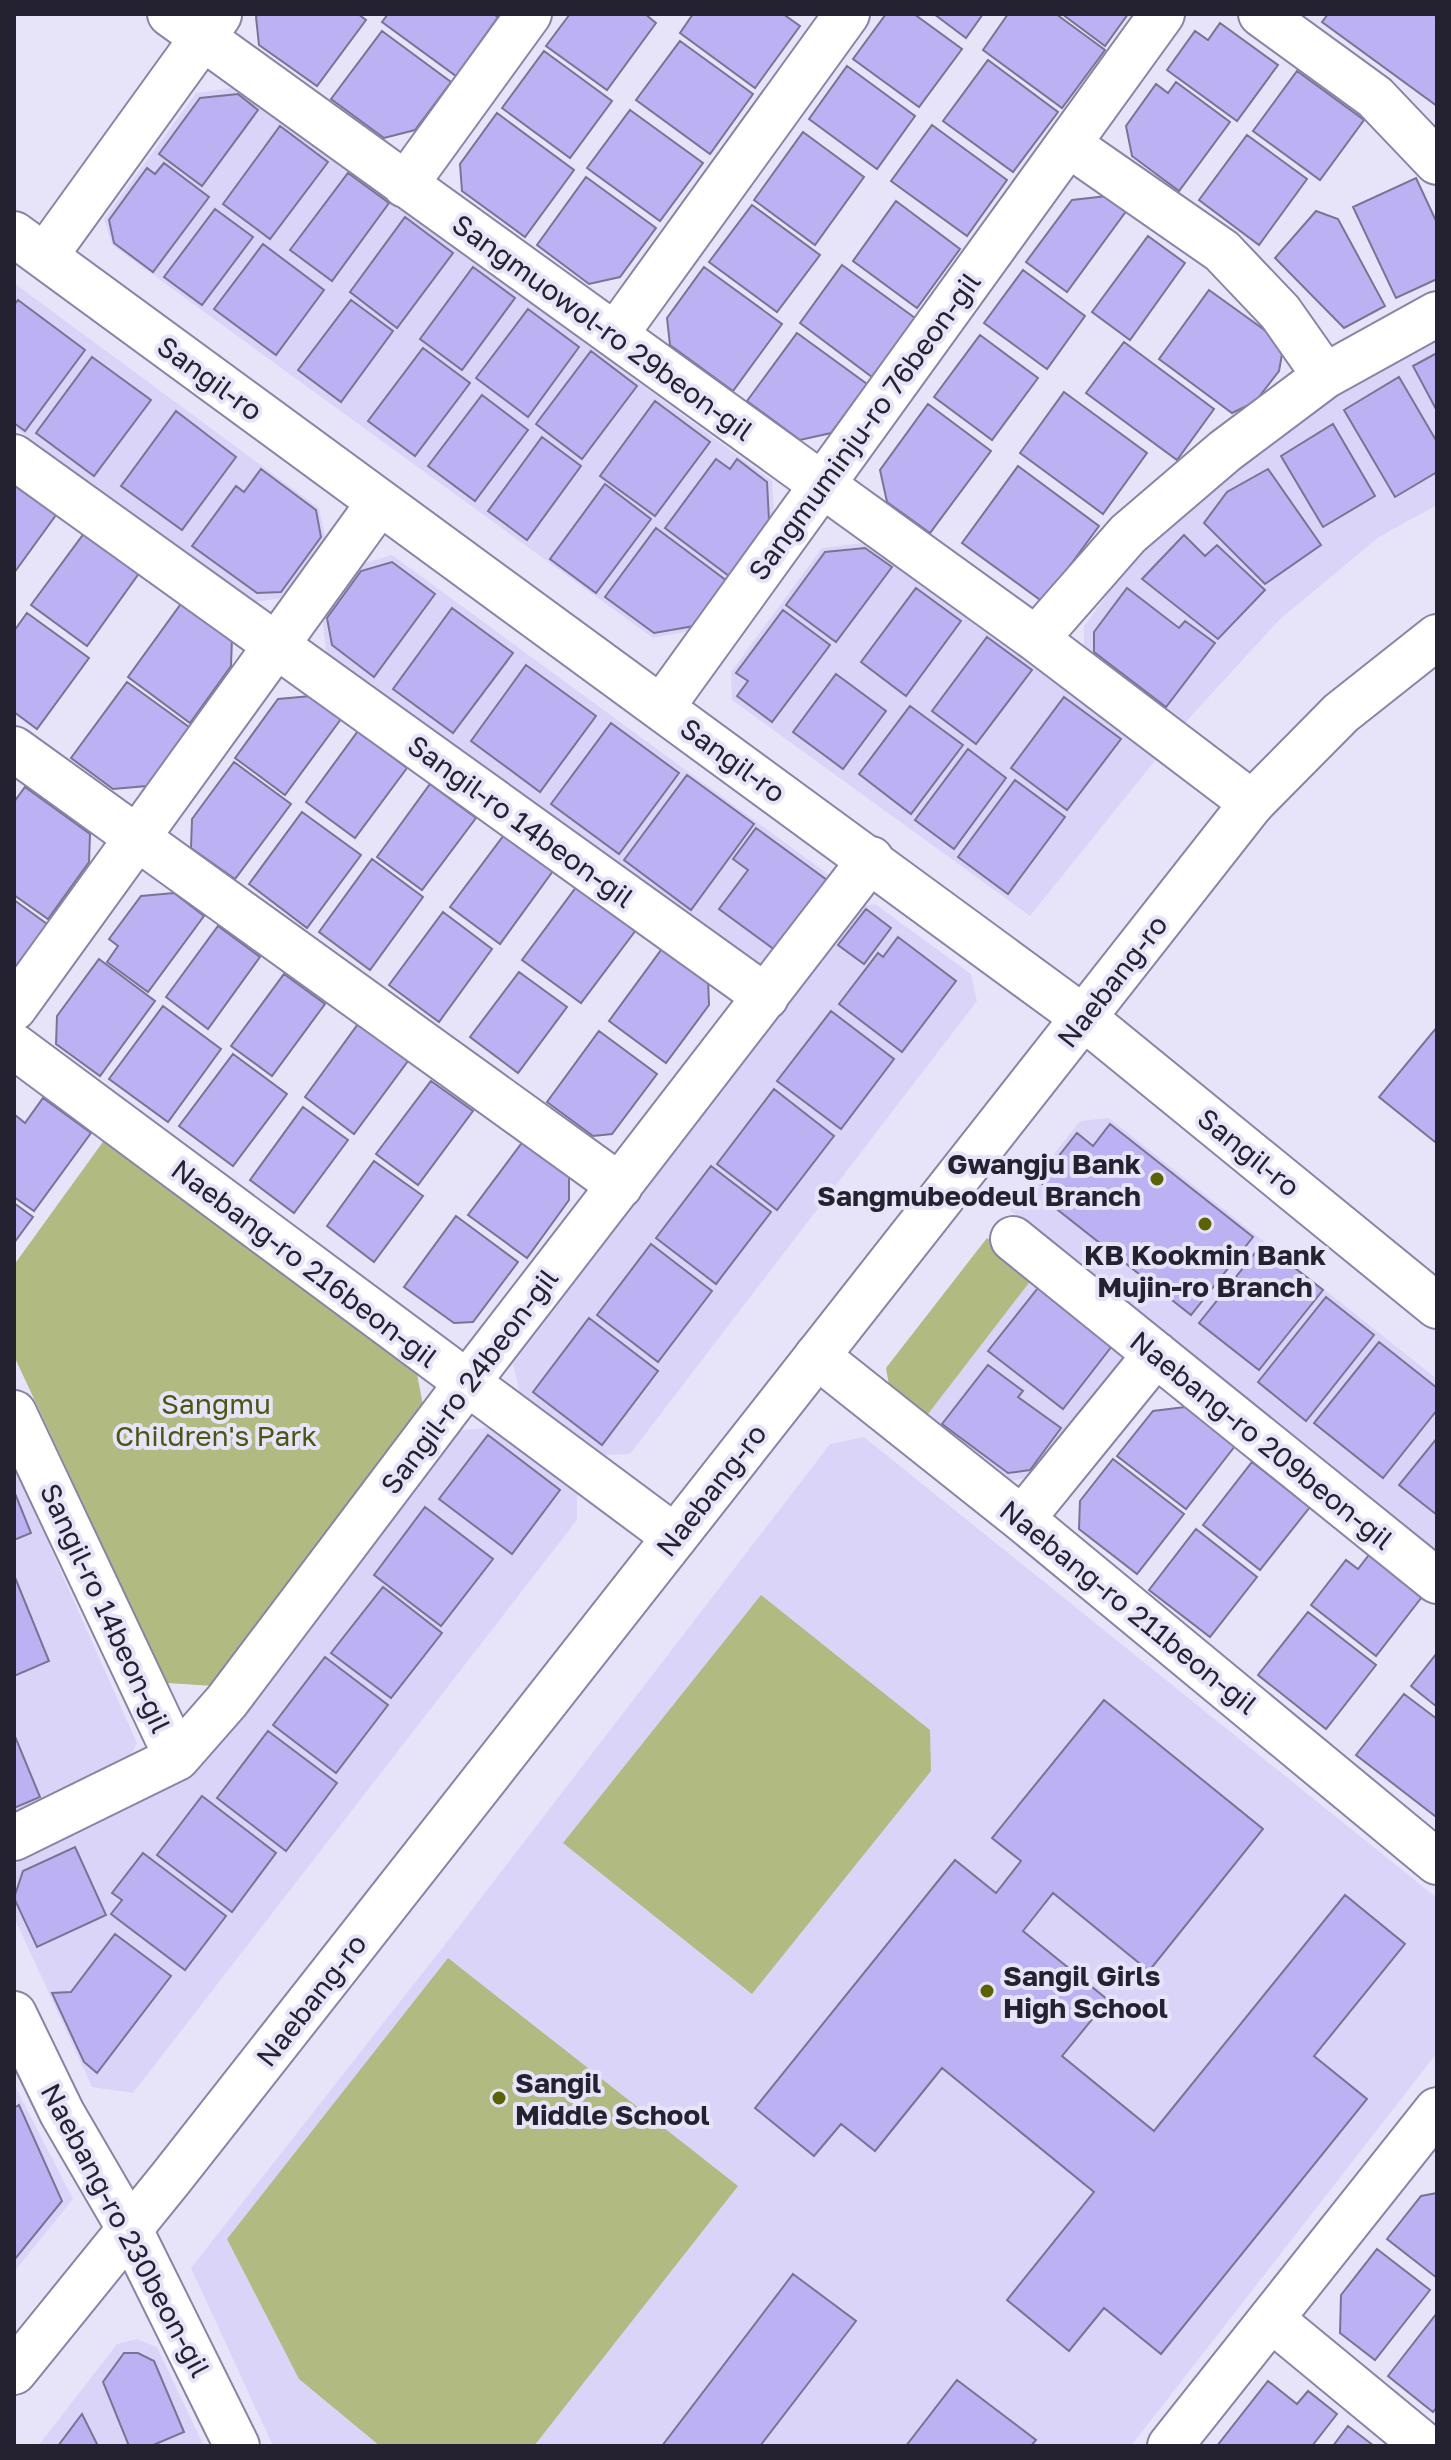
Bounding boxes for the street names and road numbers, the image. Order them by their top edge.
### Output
street label: Sangmuowol-ro 29beon-gil [446,207,760,447]
street label: Sangmuminju-ro 76beon-gil [741,266,987,586]
street label: Sangil-ro [151,329,269,427]
street label: Sangil-ro [674,711,792,809]
street label: Sangil-ro 14beon-gil [402,728,640,914]
street label: Naebang-ro [1050,908,1174,1054]
street label: Sangil-ro [1191,1101,1307,1203]
street label: Naebang-ro 216beon-gil [166,1152,444,1374]
street label: Sangil-ro 24beon-gil [373,1262,565,1500]
street label: Naebang-ro 209beon-gil [1124,1324,1400,1556]
street label: Naebang-ro [649,1417,773,1563]
street label: Sangil-ro 14beon-gil [34,1478,178,1738]
street label: Naebang-ro 211beon-gil [994,1493,1264,1721]
street label: Naebang-ro [249,1927,373,2073]
street label: Naebang-ro 230beon-gil [35,2078,217,2382]

